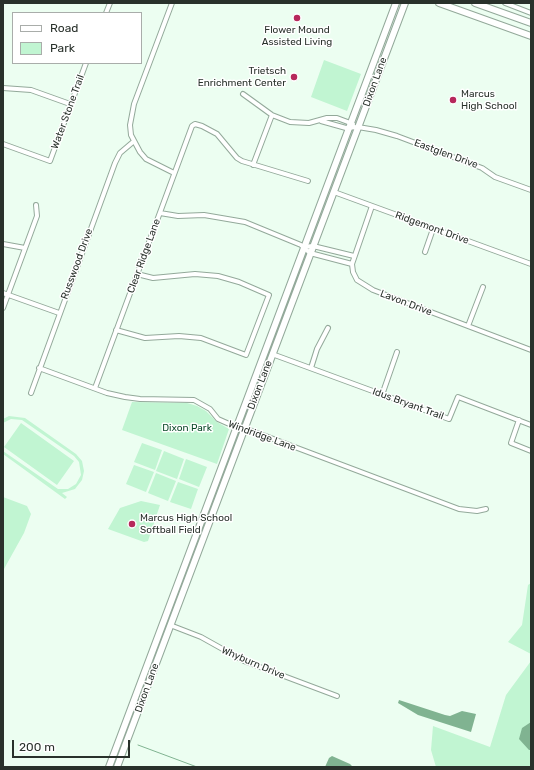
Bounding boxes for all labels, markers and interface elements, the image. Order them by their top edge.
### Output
legend [12,12,142,64]
marker: Flower Mound Assisted Living [292,13,302,23]
text: Road [50,21,78,35]
place label: Flower Mound Assisted Living [262,24,332,48]
text: Park [50,41,75,55]
street label: Dixon Lane [361,56,389,108]
place label: Trietsch Enrichment Center [198,65,286,88]
marker: Trietsch Enrichment Center [289,72,299,82]
street label: Water Stone Trail [49,73,87,151]
place label: Marcus High School [461,88,517,112]
marker: Marcus High School [448,95,458,105]
street label: Eastglen Drive [412,137,480,171]
street label: Ridgemont Drive [394,209,470,247]
street label: Clear Ridge Lane [125,217,163,295]
street label: Russwood Drive [59,227,95,301]
street label: Lavon Drive [378,288,434,318]
street label: Dixon Lane [245,359,275,411]
street label: Idus Bryant Trail [371,386,445,422]
street label: Windridge Lane [226,418,298,454]
park label: Dixon Park [162,422,212,434]
place label: Marcus High School Softball Field [140,512,232,536]
marker: Marcus High School Softball Field [127,519,137,529]
street label: Whyburn Drive [219,644,287,682]
street label: Dixon Lane [133,662,161,714]
scale bar [14,732,132,758]
text: 200 m [19,740,55,754]

